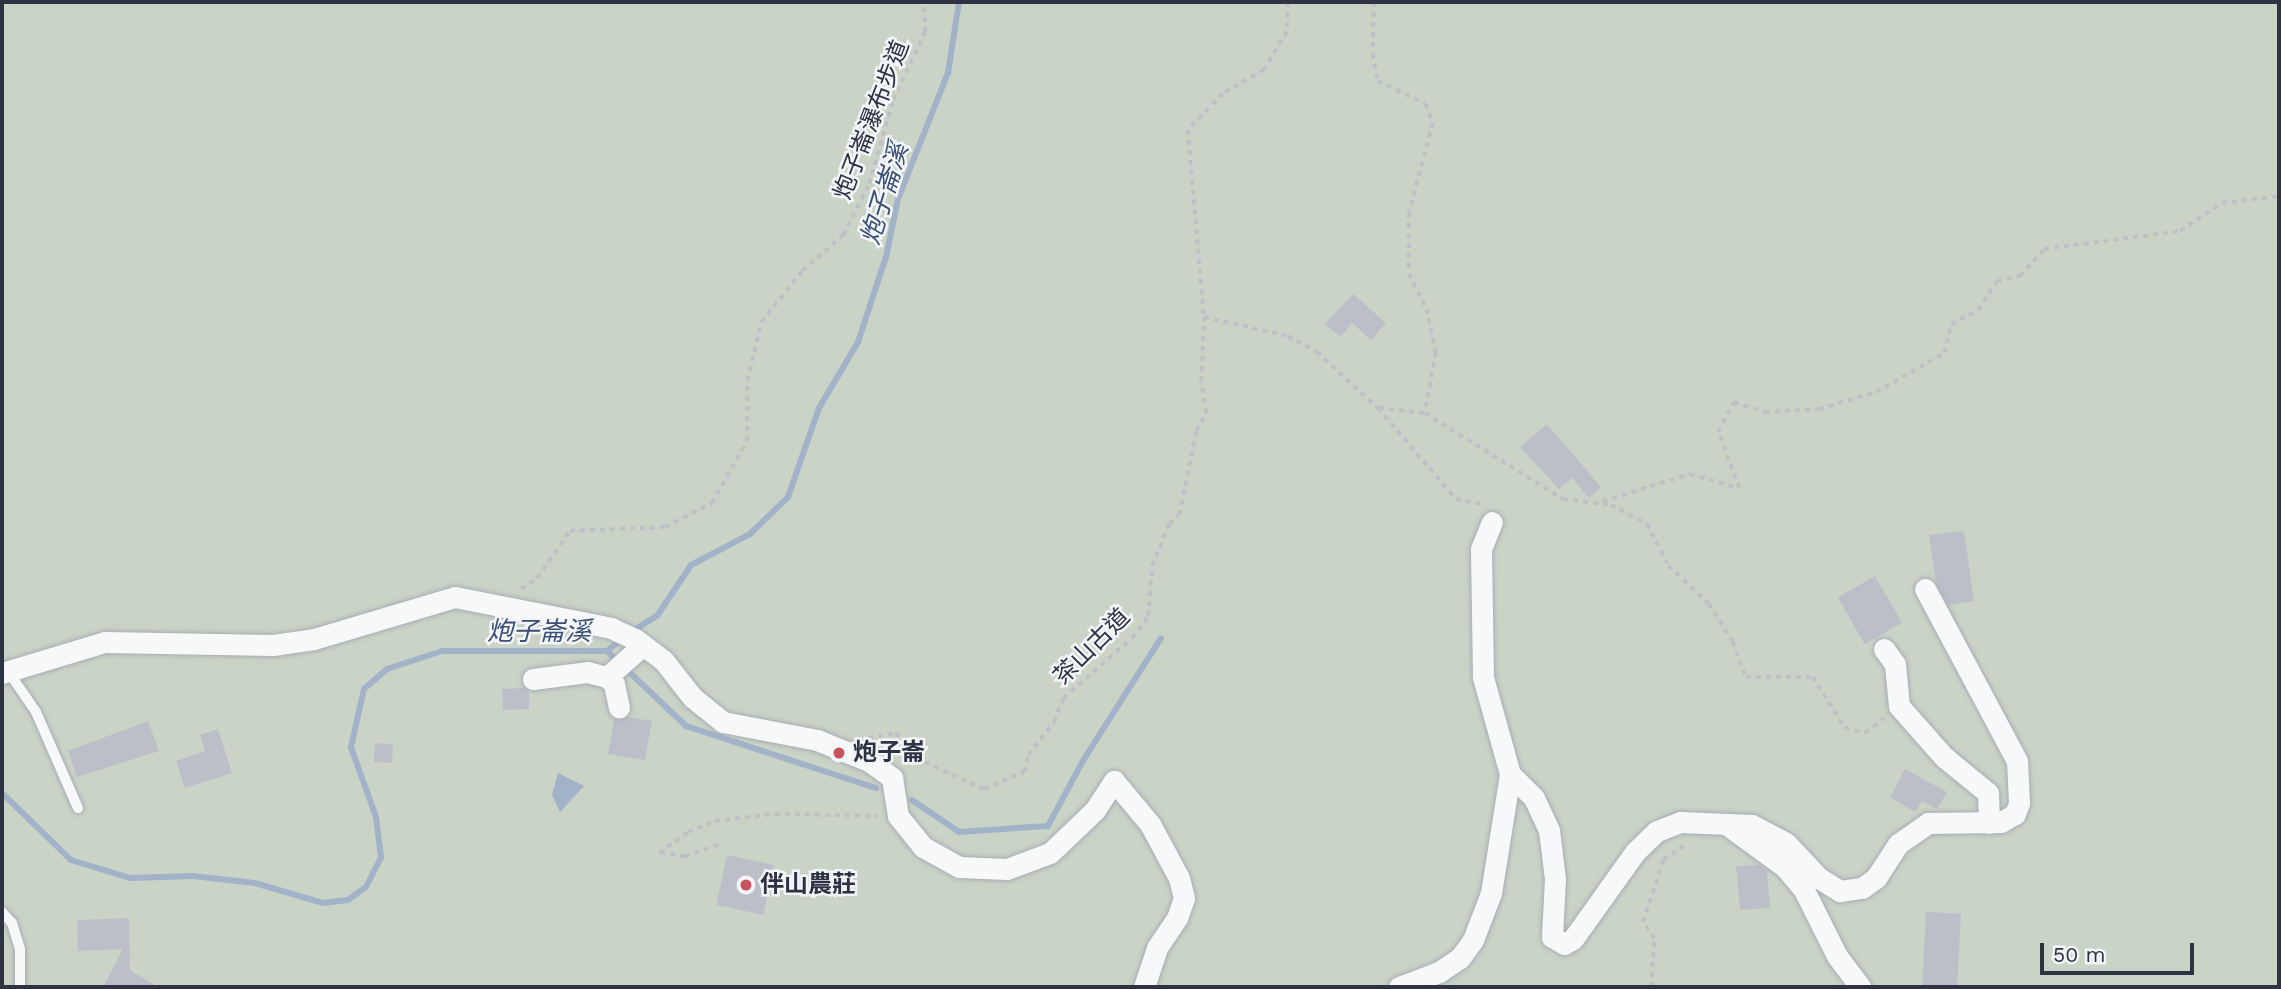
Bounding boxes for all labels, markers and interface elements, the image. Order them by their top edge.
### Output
street label: 炮子崙瀑布步道 [828,36,916,204]
water label: 炮子崙溪 [855,140,915,248]
street label: 茶山古道 [1048,603,1136,691]
water label: 炮子崙溪 [487,616,591,648]
place label: 炮子崙 [853,739,925,767]
marker: 炮子崙 [831,745,847,761]
place label: 伴山農莊 [760,871,856,899]
marker: 伴山農莊 [738,877,754,893]
scale bar [2043,930,2197,974]
text: 50 m [2053,942,2105,967]

